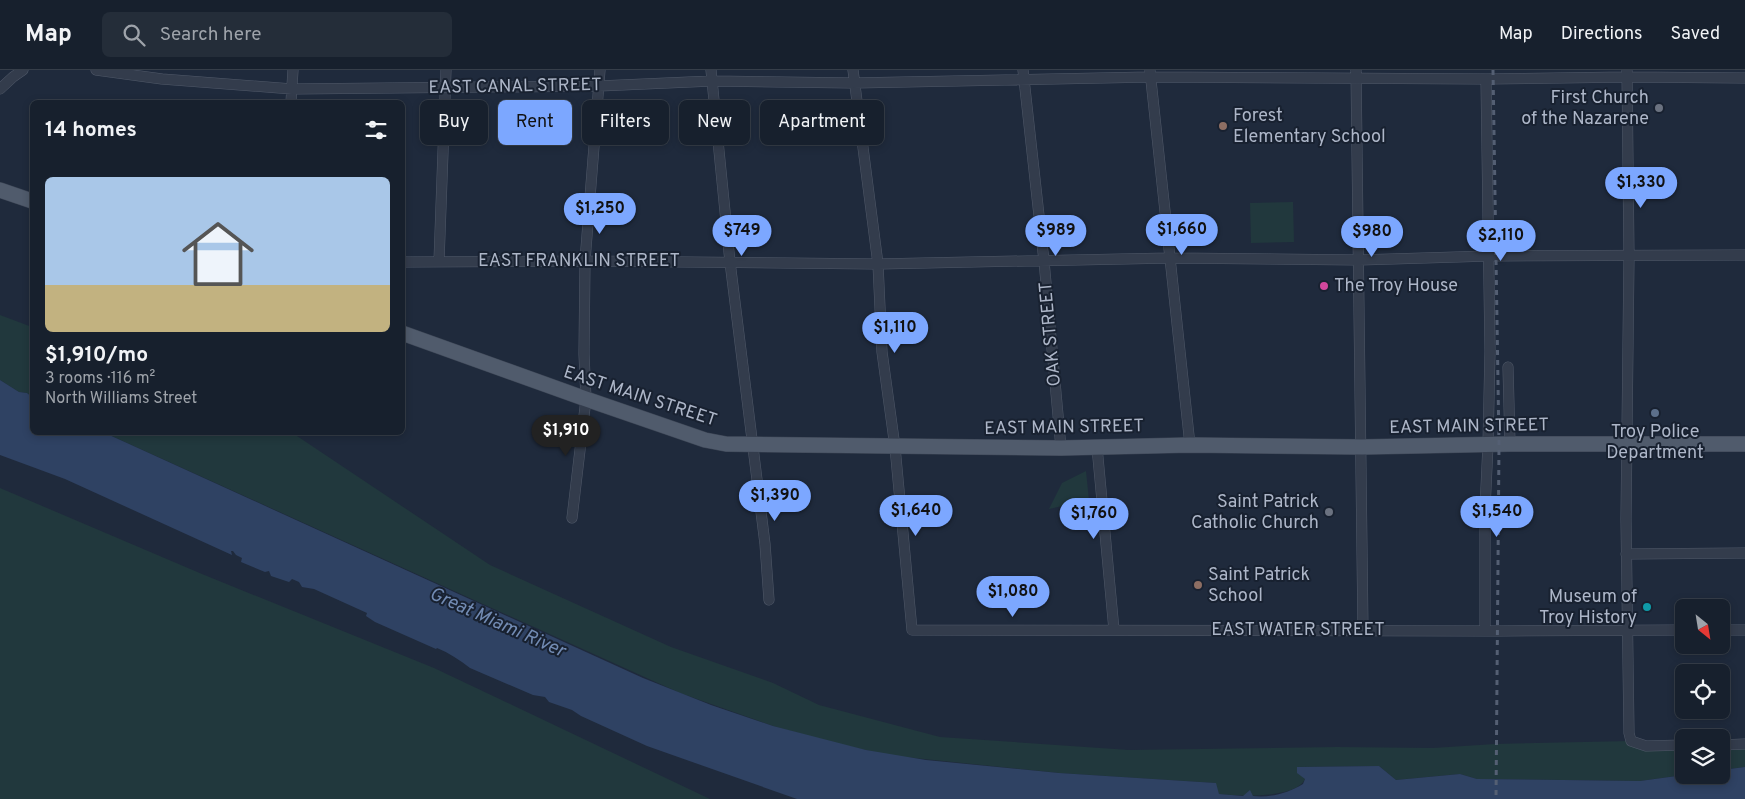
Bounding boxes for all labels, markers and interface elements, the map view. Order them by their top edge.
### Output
search box [102,12,452,57]
text: Map [25,20,72,50]
icon: search [120,21,148,49]
text: Search here [160,23,261,47]
text: Map [1499,23,1533,46]
text: Directions [1561,23,1643,46]
text: Saved [1671,23,1720,46]
street label: EAST CANAL STREET [428,74,602,100]
place label: First Church of the Nazarene [1521,87,1649,131]
chip: Buy [420,100,488,145]
chip: Rent [498,100,572,145]
chip: Filters [582,100,669,145]
chip: New [679,100,750,145]
chip: Apartment [760,100,884,145]
marker: First Church of the Nazarene [1653,102,1665,114]
place label: Forest Elementary School [1233,105,1386,149]
icon: filters [362,116,390,144]
text: 14 homes [45,117,137,144]
marker: Forest Elementary School [1217,120,1229,132]
pin: $1,330 [1600,166,1682,209]
text: $1,330 [1616,173,1666,193]
pin: $1,250 [559,192,641,235]
text: $1,250 [575,199,625,219]
icon: home [173,209,263,299]
pin: $749 [712,214,772,257]
pin: $989 [1026,214,1086,257]
pin: $1,660 [1141,214,1223,256]
pin: $980 [1342,216,1402,258]
text: $1,660 [1157,220,1207,240]
pin: $2,110 [1460,220,1542,262]
text: $749 [723,221,761,241]
text: $989 [1036,221,1076,241]
text: $980 [1352,222,1392,242]
text: $2,110 [1478,226,1524,246]
street label: EAST FRANKLIN STREET [478,250,680,273]
place label: The Troy House [1334,275,1458,298]
marker: The Troy House [1318,280,1330,292]
street label: OAK STREET [1035,281,1067,387]
pin: $1,110 [854,312,936,354]
text: $1,110 [873,318,917,338]
text: $1,910/mo [45,342,148,369]
street label: EAST MAIN STREET [560,361,720,433]
text: 3 rooms · 116 m² [45,369,155,389]
text: North Williams Street [45,389,197,409]
marker: Troy Police Department [1649,407,1661,419]
pin: $1,910 [525,414,607,457]
street label: EAST MAIN STREET [1389,414,1549,440]
street label: EAST MAIN STREET [984,415,1144,441]
text: $1,910 [543,421,589,441]
place label: Troy Police Department [1606,421,1704,465]
pin: $1,390 [734,480,816,522]
text: $1,390 [750,486,800,506]
place label: Saint Patrick Catholic Church [1191,491,1319,535]
pin: $1,640 [875,494,957,537]
pin: $1,540 [1456,496,1538,538]
pin: $1,760 [1053,498,1135,540]
text: $1,640 [891,501,941,521]
text: $1,540 [1471,502,1523,522]
text: $1,760 [1070,504,1118,524]
marker: Saint Patrick Catholic Church [1323,506,1335,518]
place label: Saint Patrick School [1208,564,1310,608]
pin: $1,080 [972,576,1054,618]
marker: Saint Patrick School [1192,579,1204,591]
water label: Great Miami River [425,582,570,664]
text: $1,080 [987,582,1039,602]
place label: Museum of Troy History [1539,586,1637,630]
north arrow [1675,599,1730,654]
map controls [1675,599,1730,784]
marker: Museum of Troy History [1641,601,1653,613]
street label: EAST WATER STREET [1211,619,1385,642]
button: locate [1675,664,1730,719]
button: layers [1675,729,1730,784]

